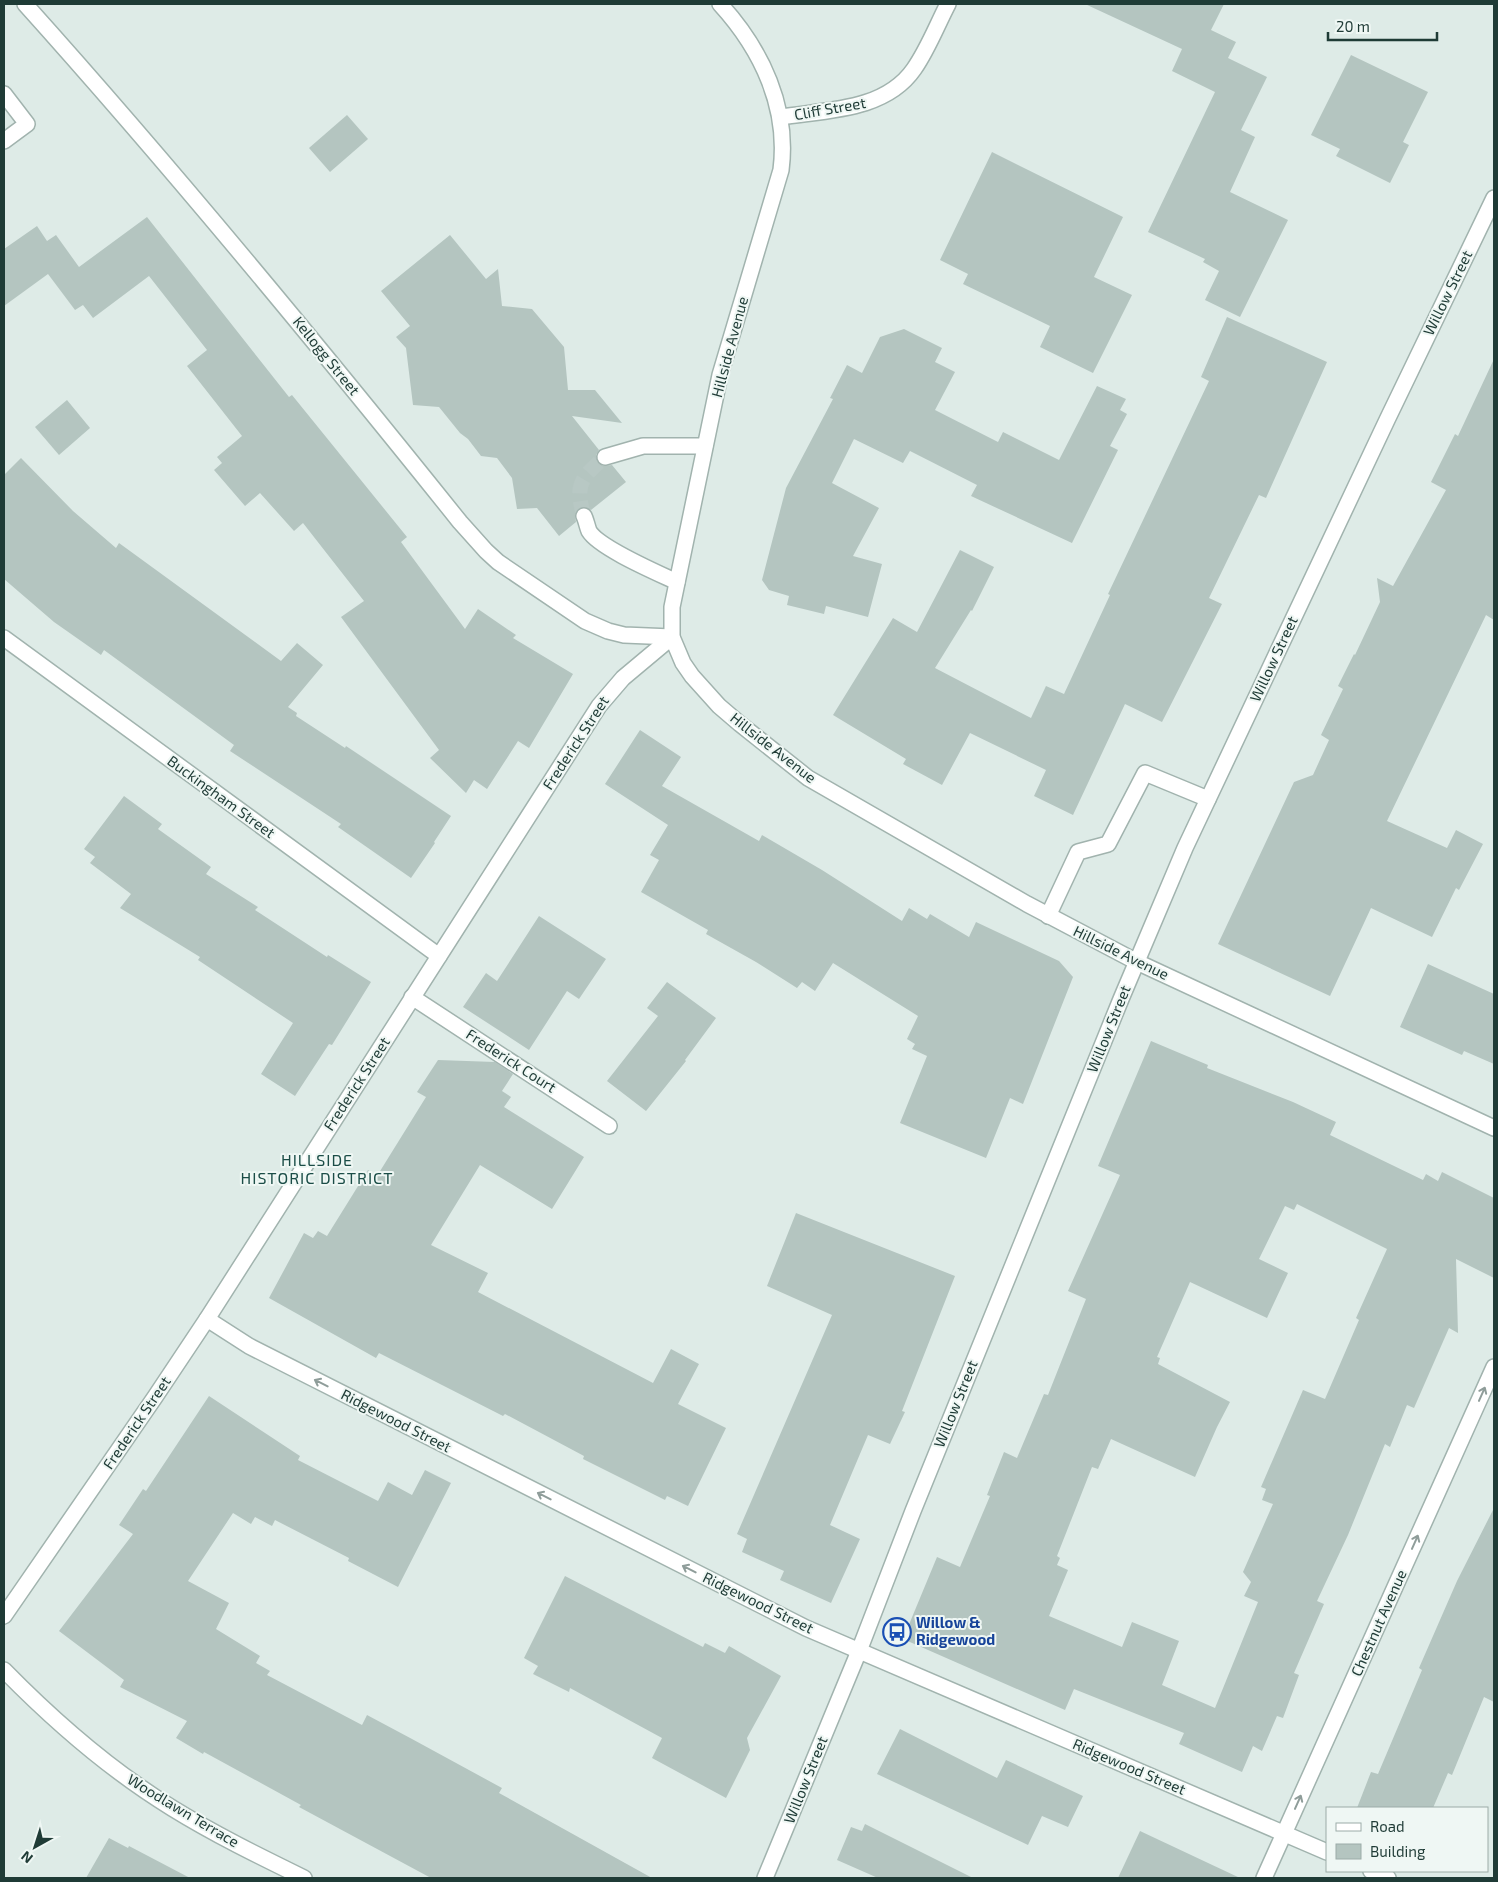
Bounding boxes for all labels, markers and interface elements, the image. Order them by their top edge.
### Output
scale bar [1328,10,1437,42]
text: 20 m [1336,17,1370,35]
street label: Cliff Street [793,93,867,123]
street label: Willow Street [1419,247,1476,338]
street label: Hillside Avenue [707,294,751,399]
street label: Kellogg Street [290,312,364,399]
street label: Willow Street [1245,613,1301,704]
street label: Frederick Street [538,692,612,793]
street label: Hillside Avenue [727,708,820,786]
street label: Buckingham Street [164,751,279,841]
street label: Hillside Avenue [1071,921,1172,983]
street label: Willow Street [1082,982,1134,1075]
street label: Frederick Court [463,1024,560,1096]
street label: Frederick Street [319,1033,393,1134]
district label: HILLSIDE HISTORIC DISTRICT [241,1150,393,1187]
street label: Willow Street [929,1357,981,1450]
street label: Frederick Street [99,1372,174,1472]
one-way arrow [314,1378,329,1387]
street label: Ridgewood Street [338,1385,455,1456]
one-way arrow [1478,1387,1487,1402]
one-way arrow [537,1491,552,1500]
one-way arrow [1411,1535,1421,1550]
one-way arrow [682,1564,697,1573]
street label: Chestnut Avenue [1346,1566,1410,1679]
street label: Ridgewood Street [700,1568,817,1637]
place label: Willow & Ridgewood [916,1613,995,1648]
bus stop icon: Willow & Ridgewood [882,1617,912,1647]
street label: Willow Street [779,1733,831,1826]
street label: Ridgewood Street [1070,1734,1189,1798]
street label: Woodlawn Terrace [124,1770,243,1851]
one-way arrow [1294,1795,1304,1810]
legend [1326,1807,1488,1872]
text: Road [1370,1817,1405,1835]
north arrow [10,1822,60,1872]
text: Building [1370,1842,1426,1860]
text: N [17,1848,36,1867]

